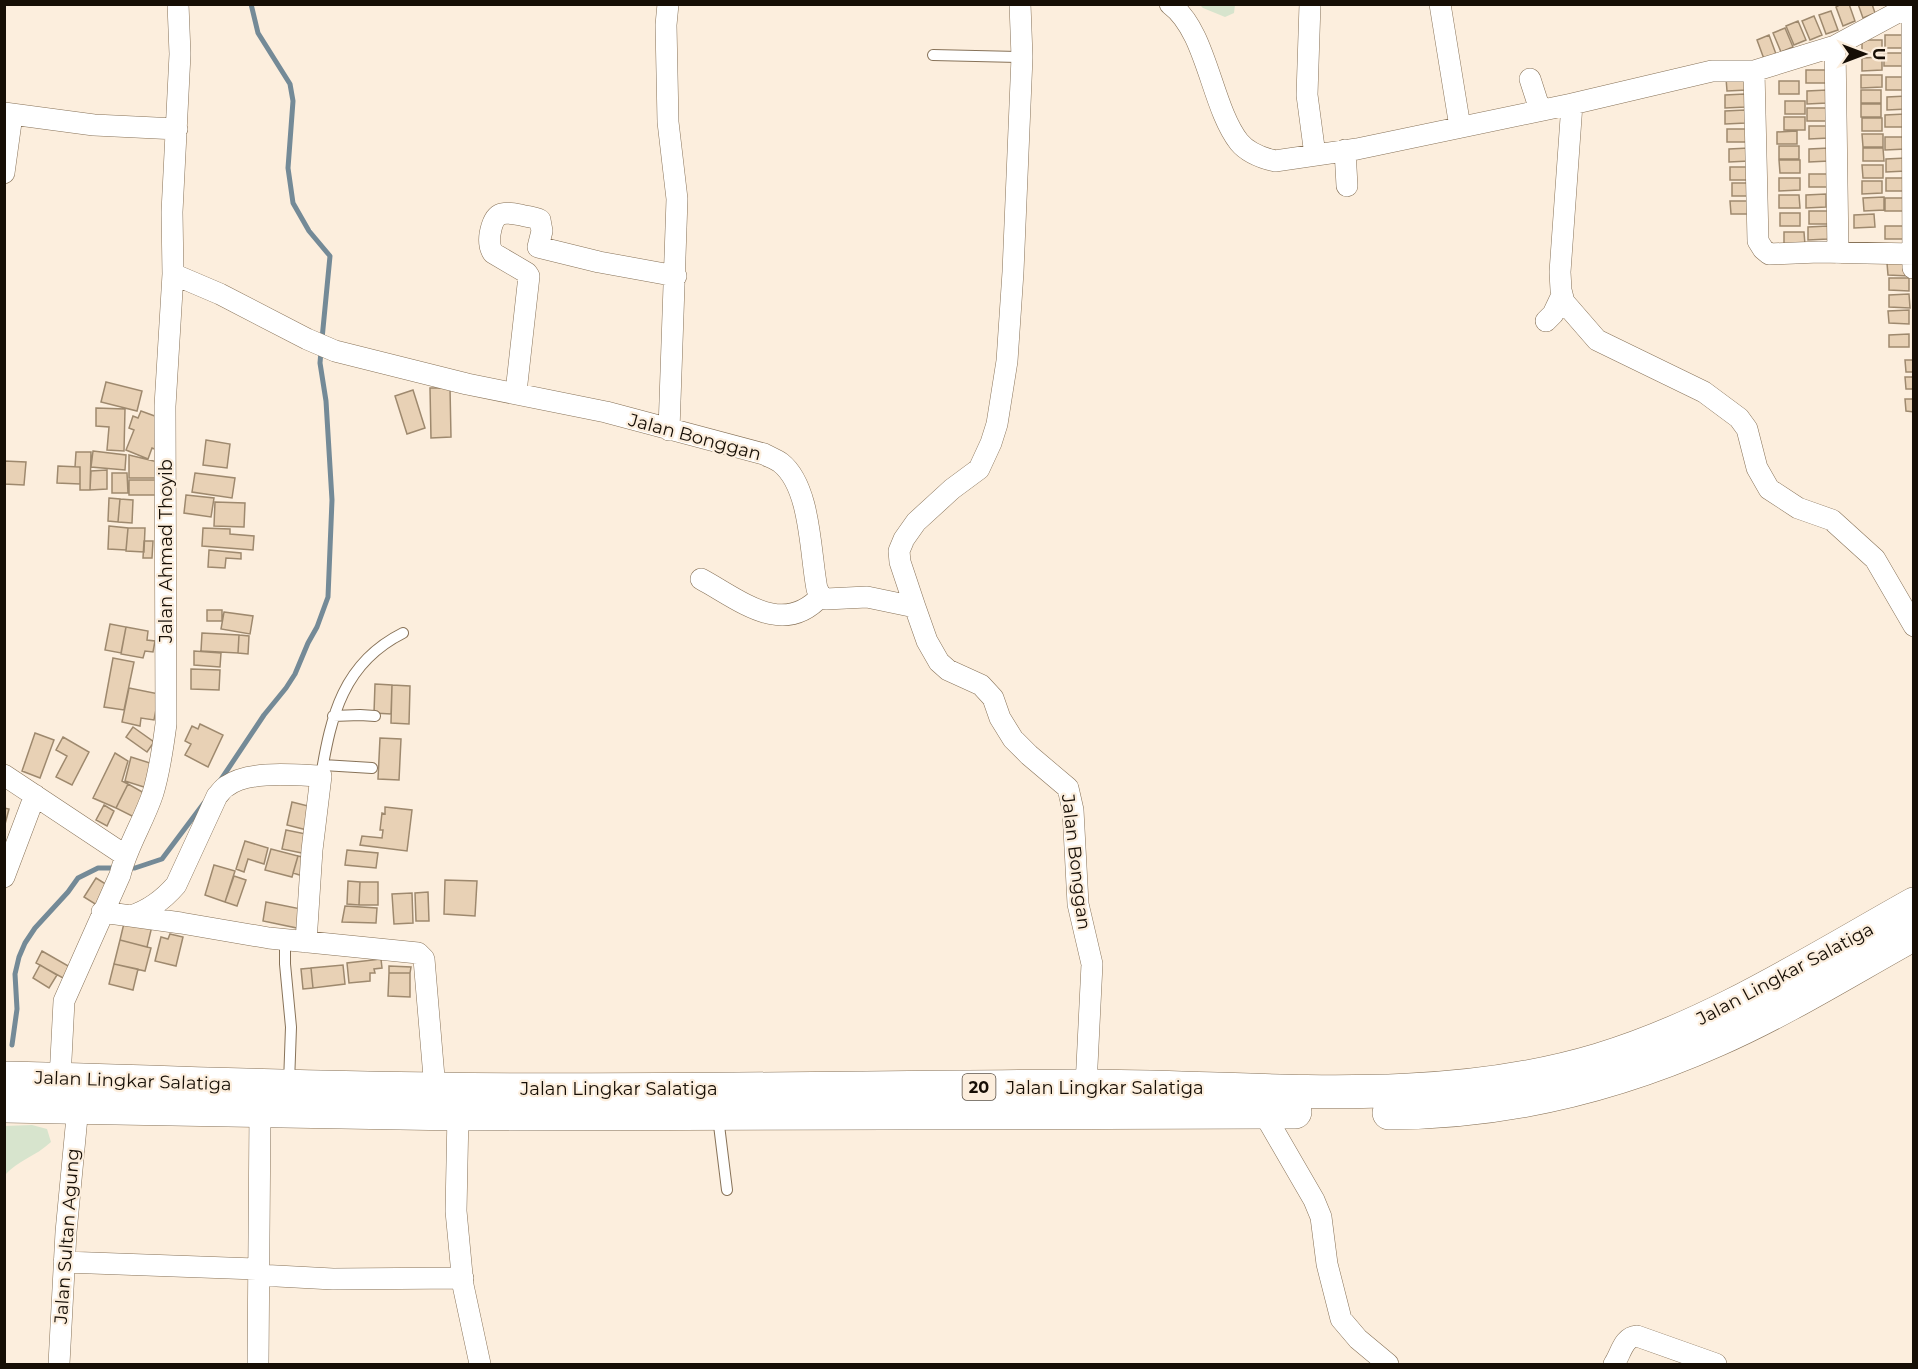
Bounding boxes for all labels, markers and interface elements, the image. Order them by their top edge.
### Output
north arrow [1834,24,1894,84]
text: U [1869,48,1888,60]
street label: Jalan Bonggan [625,408,764,465]
street label: Jalan Ahmad Thoyib [155,459,177,644]
street label: Jalan Bonggan [1057,792,1095,931]
street label: Jalan Lingkar Salatiga [1692,918,1877,1031]
street label: Jalan Lingkar Salatiga [33,1067,232,1095]
road number: 20 [962,1074,996,1100]
street label: Jalan Lingkar Salatiga [1005,1077,1204,1099]
street label: Jalan Lingkar Salatiga [519,1078,718,1100]
street label: Jalan Sultan Agung [50,1147,84,1326]

